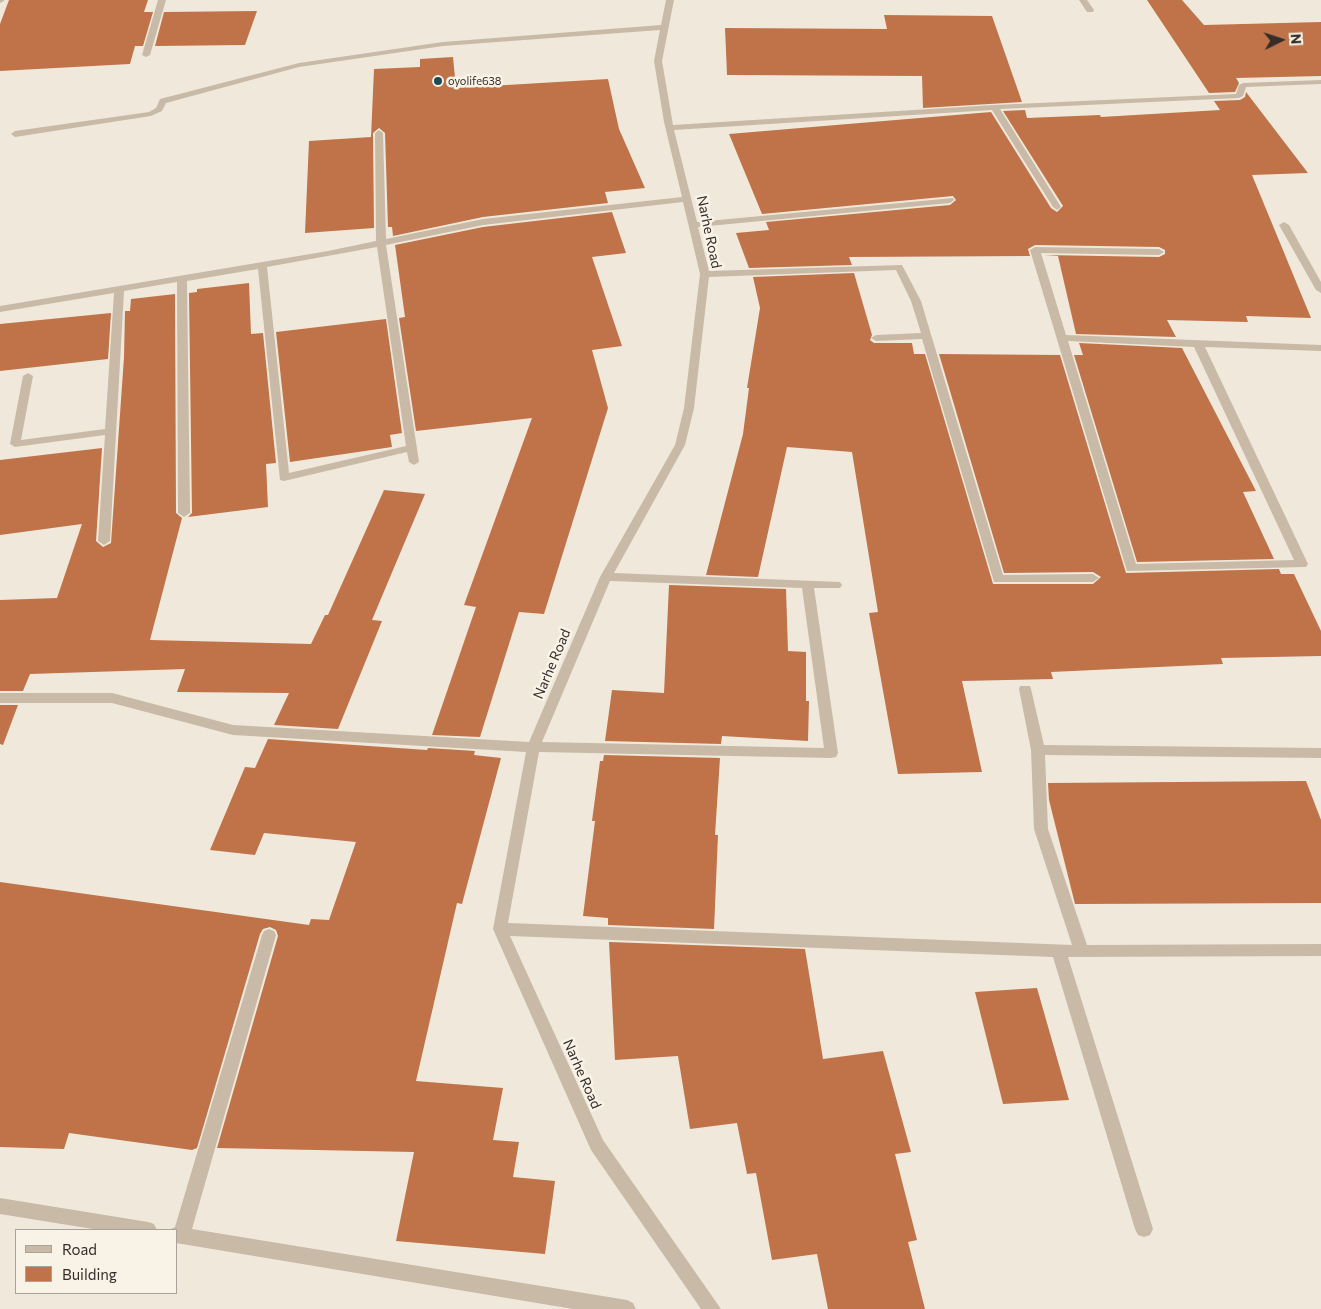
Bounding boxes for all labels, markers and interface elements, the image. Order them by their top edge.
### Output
north arrow [1256,15,1306,65]
text: N [1288,33,1305,45]
place label: oyolife638 [448,74,502,88]
marker: oyolife638 [432,75,444,87]
street label: Narhe Road [693,194,725,270]
street label: Narhe Road [530,627,574,701]
street label: Narhe Road [559,1037,605,1111]
legend [15,1229,178,1294]
text: Road [62,1240,97,1258]
text: Building [62,1265,117,1283]

